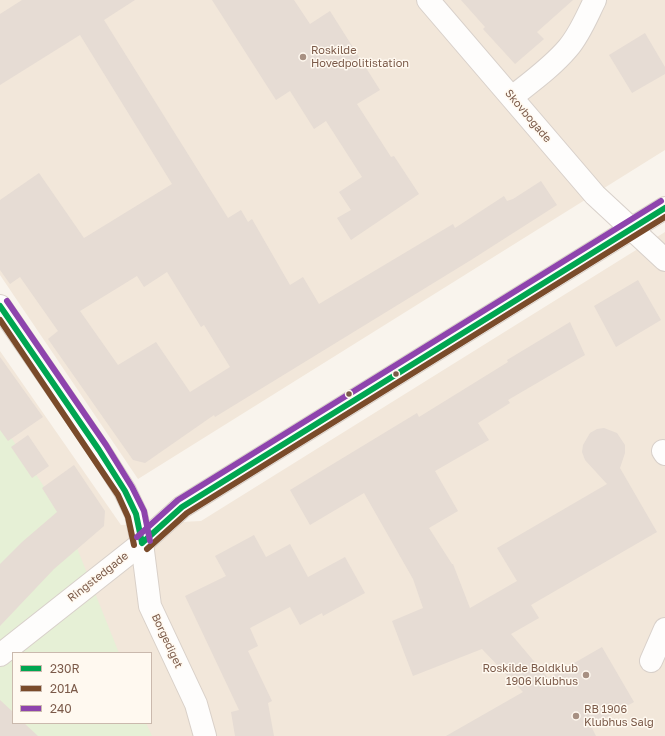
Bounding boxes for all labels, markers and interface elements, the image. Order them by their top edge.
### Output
place label: Roskilde Hovedpolitistation [311,44,409,70]
marker: Roskilde Hovedpolitistation [298,52,308,62]
street label: Skovbogade [502,87,554,145]
unlabelled marker [391,369,401,379]
unlabelled marker [344,389,354,399]
street label: Ringstedgade [65,549,131,605]
street label: Borgediget [149,612,185,670]
legend [12,652,152,724]
text: 230R [50,661,80,676]
place label: Roskilde Boldklub 1906 Klubhus [482,662,578,688]
marker: Roskilde Boldklub 1906 Klubhus [581,670,591,680]
text: 201A [50,681,78,696]
text: 240 [50,701,72,716]
place label: RB 1906 Klubhus Salg [584,703,654,729]
marker: RB 1906 Klubhus Salg [571,711,581,721]

